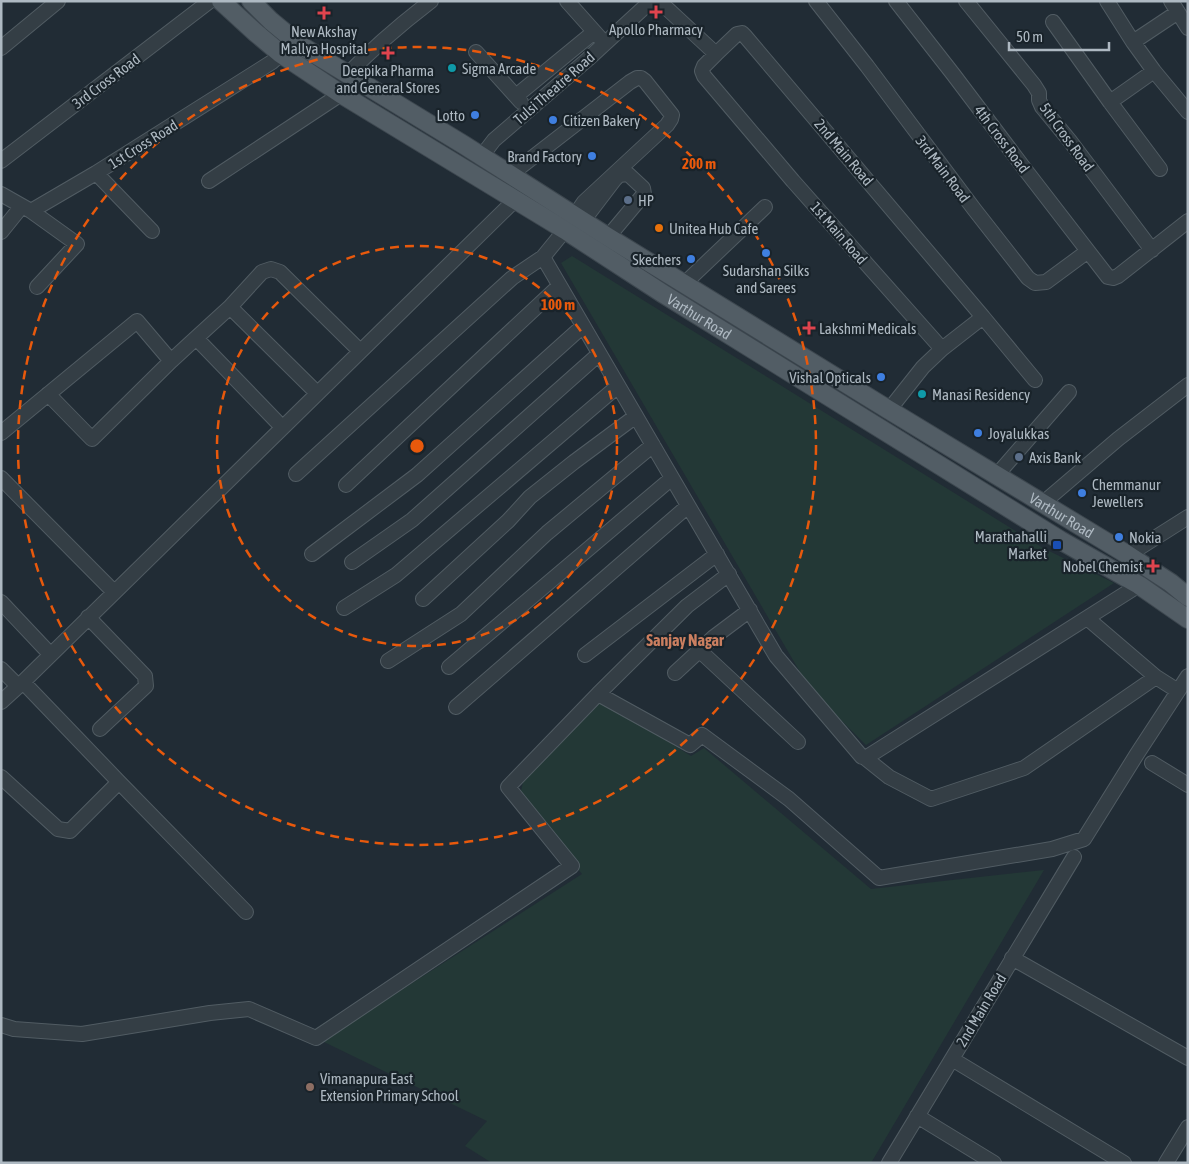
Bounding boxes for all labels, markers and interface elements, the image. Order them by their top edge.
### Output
marker: New Akshay Mallya Hospital [317,6,331,20]
marker: Apollo Pharmacy [650,6,662,18]
scale bar [1009,20,1109,52]
place label: Apollo Pharmacy [609,21,703,38]
place label: New Akshay Mallya Hospital [281,23,367,57]
text: 50 m [1016,28,1043,45]
marker: Deepika Pharma and General Stores [382,47,394,59]
street label: Tulsi Theatre Road [510,48,598,128]
street label: 3rd Cross Road [69,50,143,112]
place label: Sigma Arcade [462,60,536,77]
place label: Deepika Pharma and General Stores [336,62,440,96]
marker: Sigma Arcade [446,62,458,74]
street label: 5th Cross Road [1037,100,1097,174]
street label: 4th Cross Road [971,102,1033,176]
place label: Lotto [437,107,465,124]
marker: Lotto [469,109,481,121]
place label: Citizen Bakery [563,112,640,129]
marker: Citizen Bakery [547,114,559,126]
street label: 2nd Main Road [811,115,877,189]
street label: 1st Cross Road [105,116,181,172]
street label: 3rd Main Road [912,132,974,206]
place label: Brand Factory [507,148,582,165]
marker: Brand Factory [586,150,598,162]
text: 200 m [682,155,716,172]
place label: HP [638,192,654,209]
marker: HP [622,194,634,206]
street label: 1st Main Road [807,198,871,268]
place label: Unitea Hub Cafe [669,220,759,237]
marker: Unitea Hub Cafe [653,222,665,234]
marker: Sudarshan Silks and Sarees [760,247,772,259]
place label: Skechers [632,251,681,268]
marker: Skechers [685,253,697,265]
place label: Sudarshan Silks and Sarees [723,262,809,296]
street label: Varthur Road [664,290,735,343]
text: 100 m [541,296,575,313]
place label: Lakshmi Medicals [819,320,916,337]
marker: Lakshmi Medicals [803,322,815,334]
place label: Vishal Opticals [789,369,871,386]
marker: Vishal Opticals [875,371,887,383]
place label: Manasi Residency [932,386,1030,403]
marker: Manasi Residency [916,388,928,400]
place label: Joyalukkas [988,425,1049,442]
marker: Joyalukkas [972,427,984,439]
centre of rings [408,437,426,455]
place label: Axis Bank [1029,449,1082,466]
marker: Axis Bank [1013,451,1025,463]
place label: Chemmanur Jewellers [1092,476,1161,510]
marker: Chemmanur Jewellers [1076,487,1088,499]
street label: Varthur Road [1027,489,1097,541]
place label: Marathahalli Market [975,528,1047,562]
place label: Nokia [1129,529,1162,546]
marker: Nokia [1113,531,1125,543]
marker: Marathahalli Market [1051,539,1063,551]
place label: Nobel Chemist [1062,558,1143,575]
marker: Nobel Chemist [1147,560,1159,572]
district label: Sanjay Nagar [646,631,724,649]
street label: 2nd Main Road [953,971,1009,1049]
place label: Vimanapura East Extension Primary School [320,1070,459,1104]
marker: Vimanapura East Extension Primary School [304,1081,316,1093]

